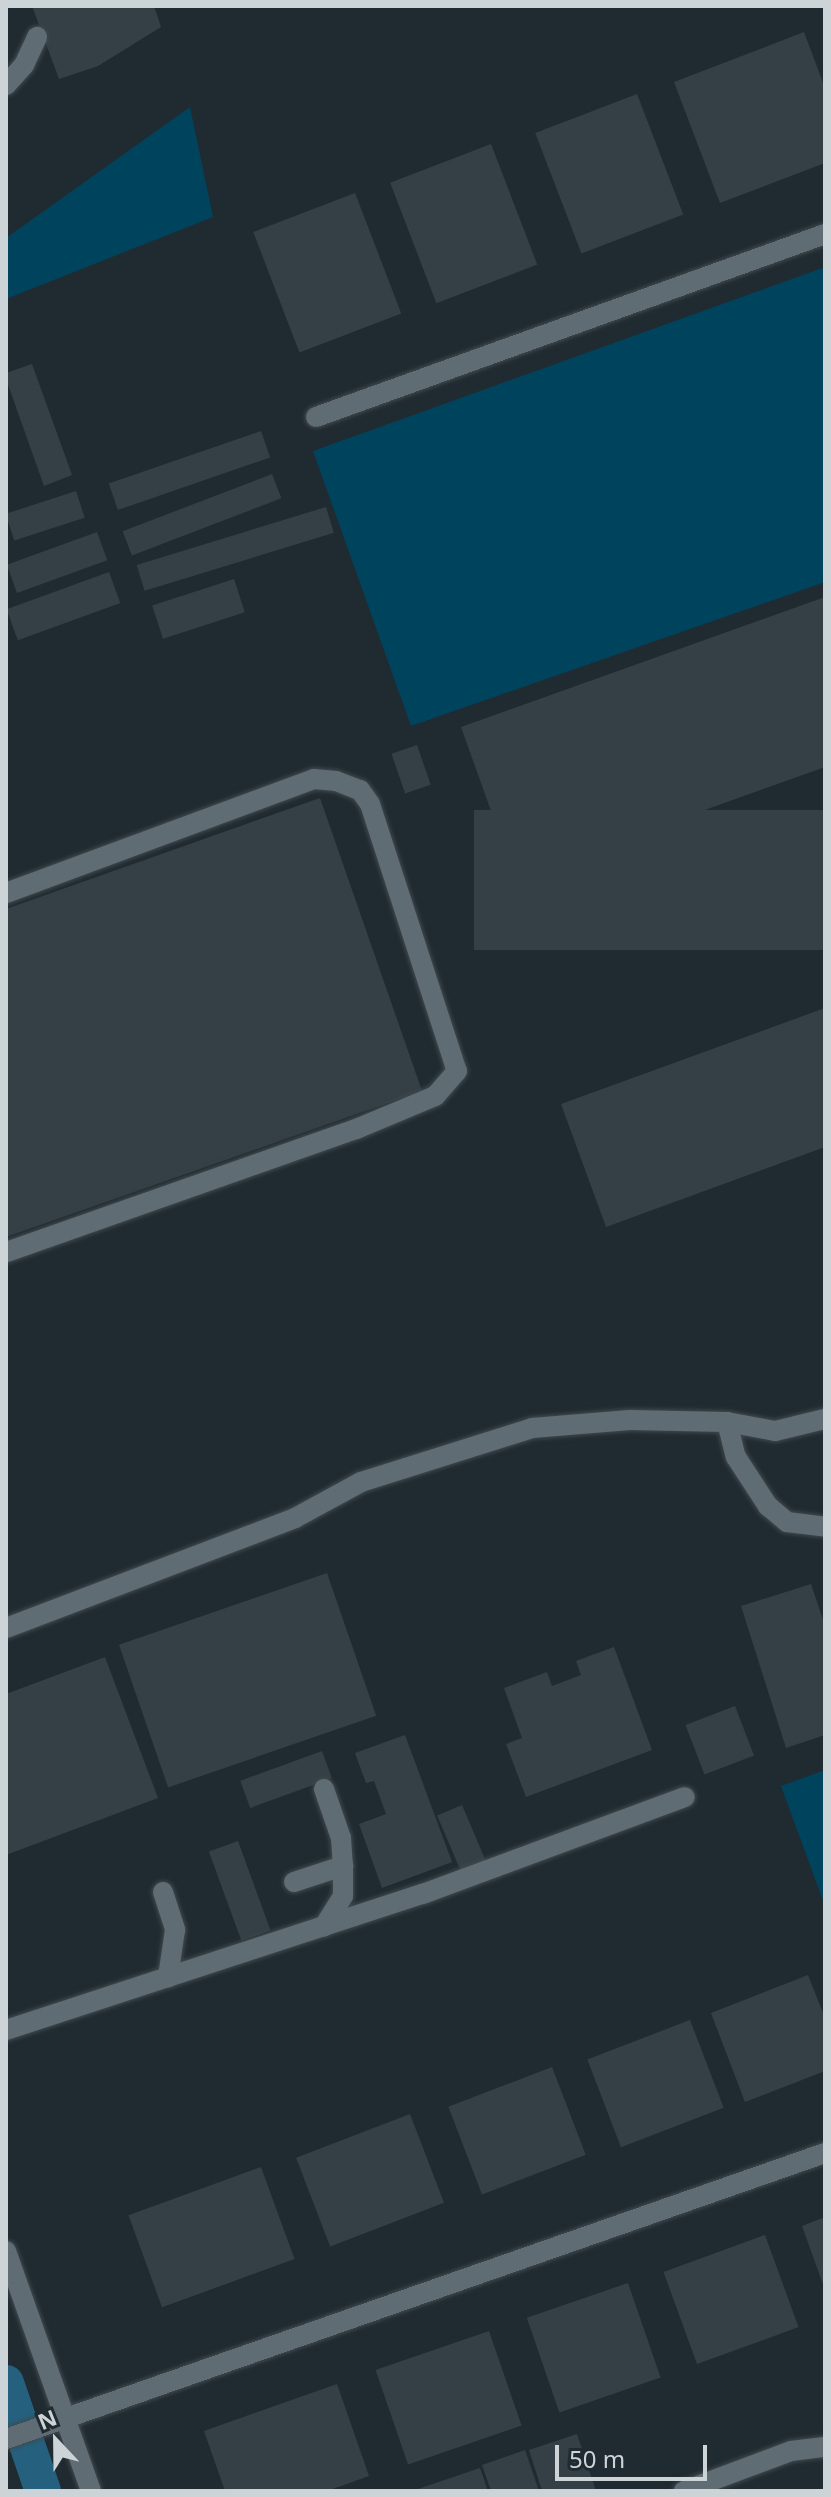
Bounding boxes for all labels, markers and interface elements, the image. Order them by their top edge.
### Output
north arrow [16,2401,96,2481]
text: N [33,2401,61,2436]
scale bar [559,2429,711,2479]
text: 50 m [569,2442,625,2475]

